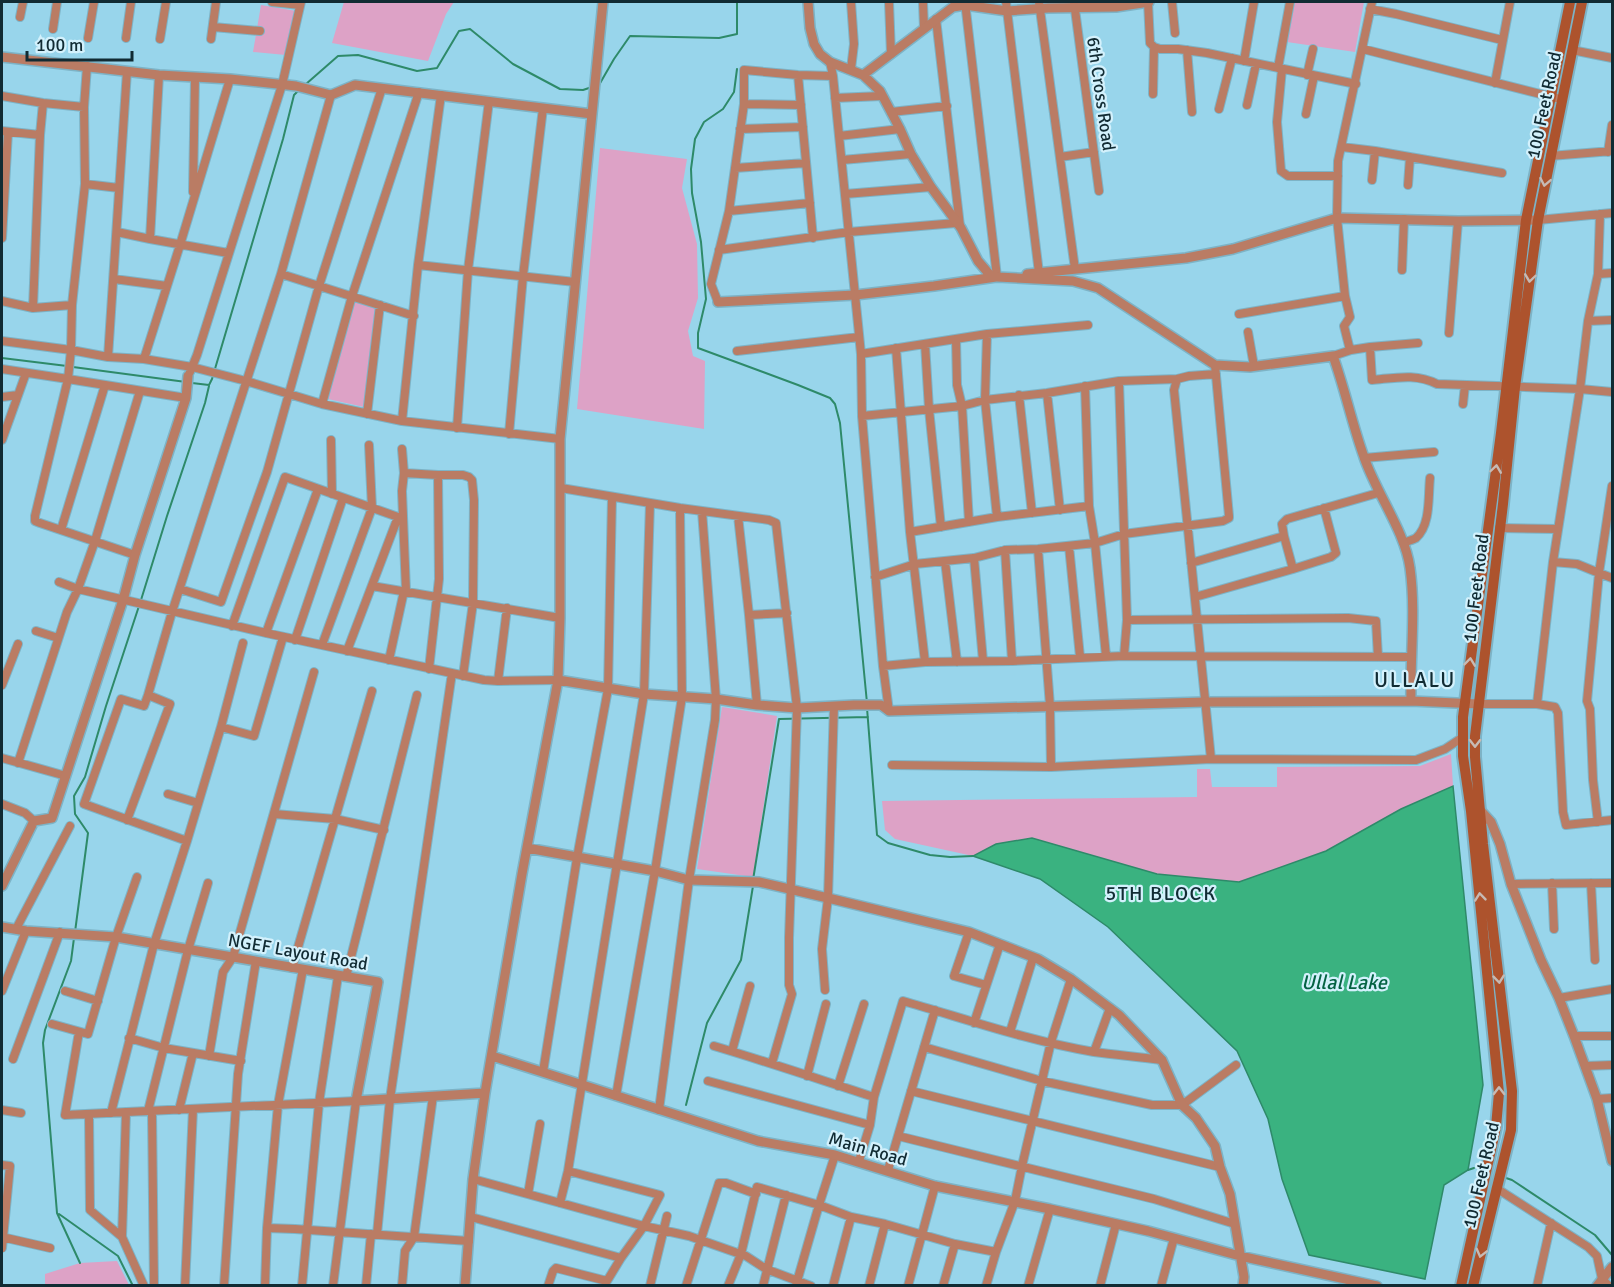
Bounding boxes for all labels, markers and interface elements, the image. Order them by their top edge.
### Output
scale bar [27,24,132,62]
text: 100 m [36,34,83,56]
street label: 6th Cross Road [1082,36,1120,152]
street label: 100 Feet Road [1522,49,1566,161]
one-way arrow [1539,177,1552,187]
one-way arrow [1524,274,1536,283]
one-way arrow [1489,464,1502,473]
street label: 100 Feet Road [1458,533,1494,643]
one-way arrow [1463,657,1476,666]
district label: ULLALU [1374,667,1456,693]
one-way arrow [1469,739,1481,748]
district label: 5TH BLOCK [1105,881,1217,906]
one-way arrow [1474,893,1486,902]
street label: NGEF Layout Road [226,929,370,975]
water label: Ullal Lake [1301,970,1388,995]
one-way arrow [1492,974,1505,983]
one-way arrow [1492,1087,1505,1096]
street label: 100 Feet Road [1458,1120,1504,1230]
street label: Main Road [826,1127,910,1171]
one-way arrow [1475,1248,1488,1258]

